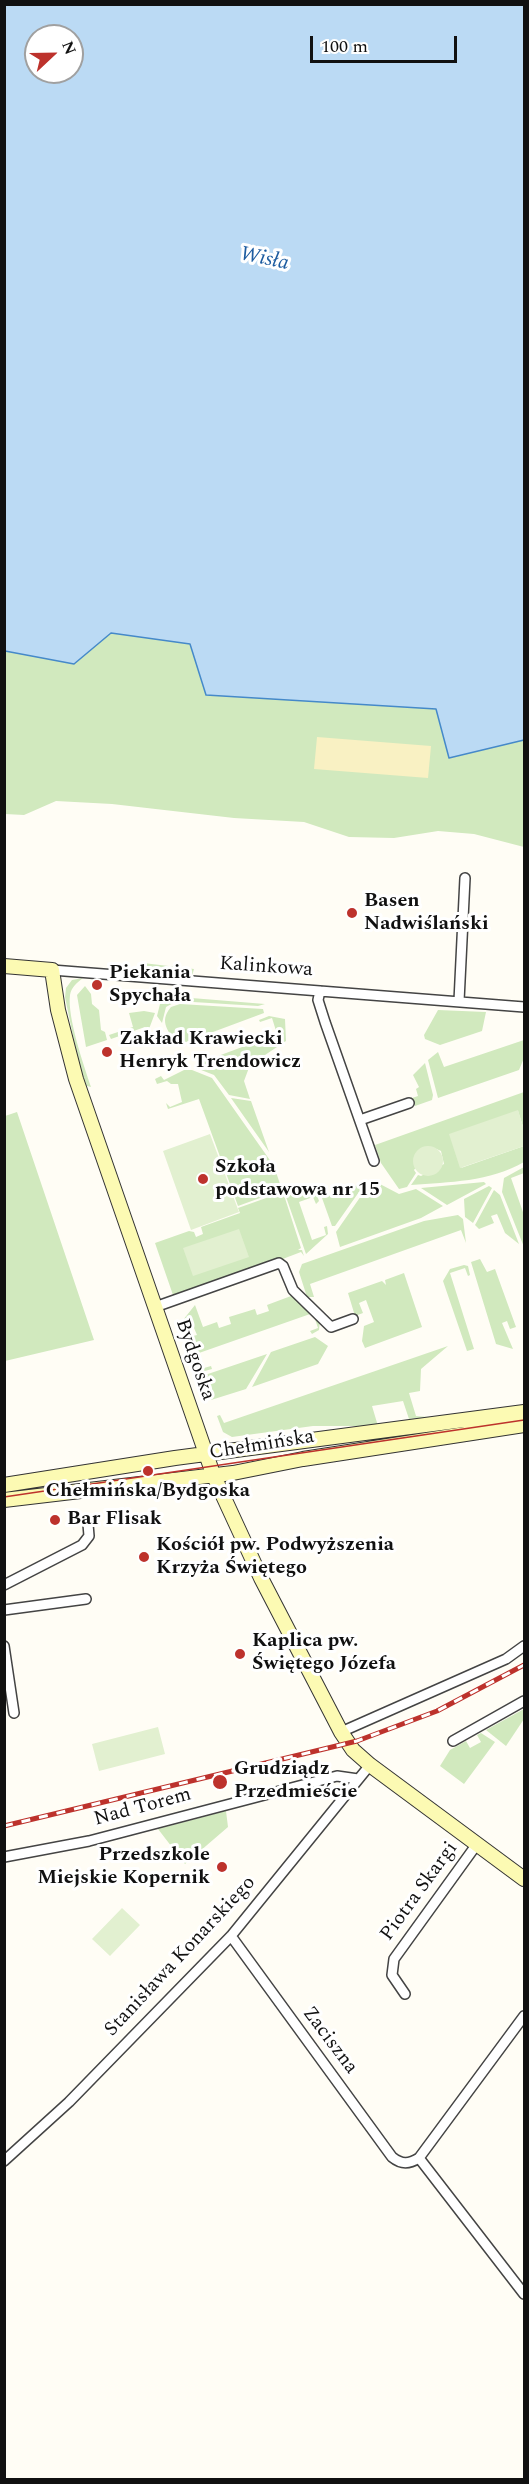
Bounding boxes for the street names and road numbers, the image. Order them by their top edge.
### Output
street label: Kalinkowa [218,953,314,983]
street label: Bydgoska [169,1316,219,1404]
street label: Chełmińska [208,1426,316,1466]
street label: Nad Torem [92,1783,194,1833]
street label: Piotra Skargi [376,1838,464,1946]
street label: Stanisława Konarskiego [100,1872,262,2042]
street label: Zaciszna [296,2003,362,2079]

